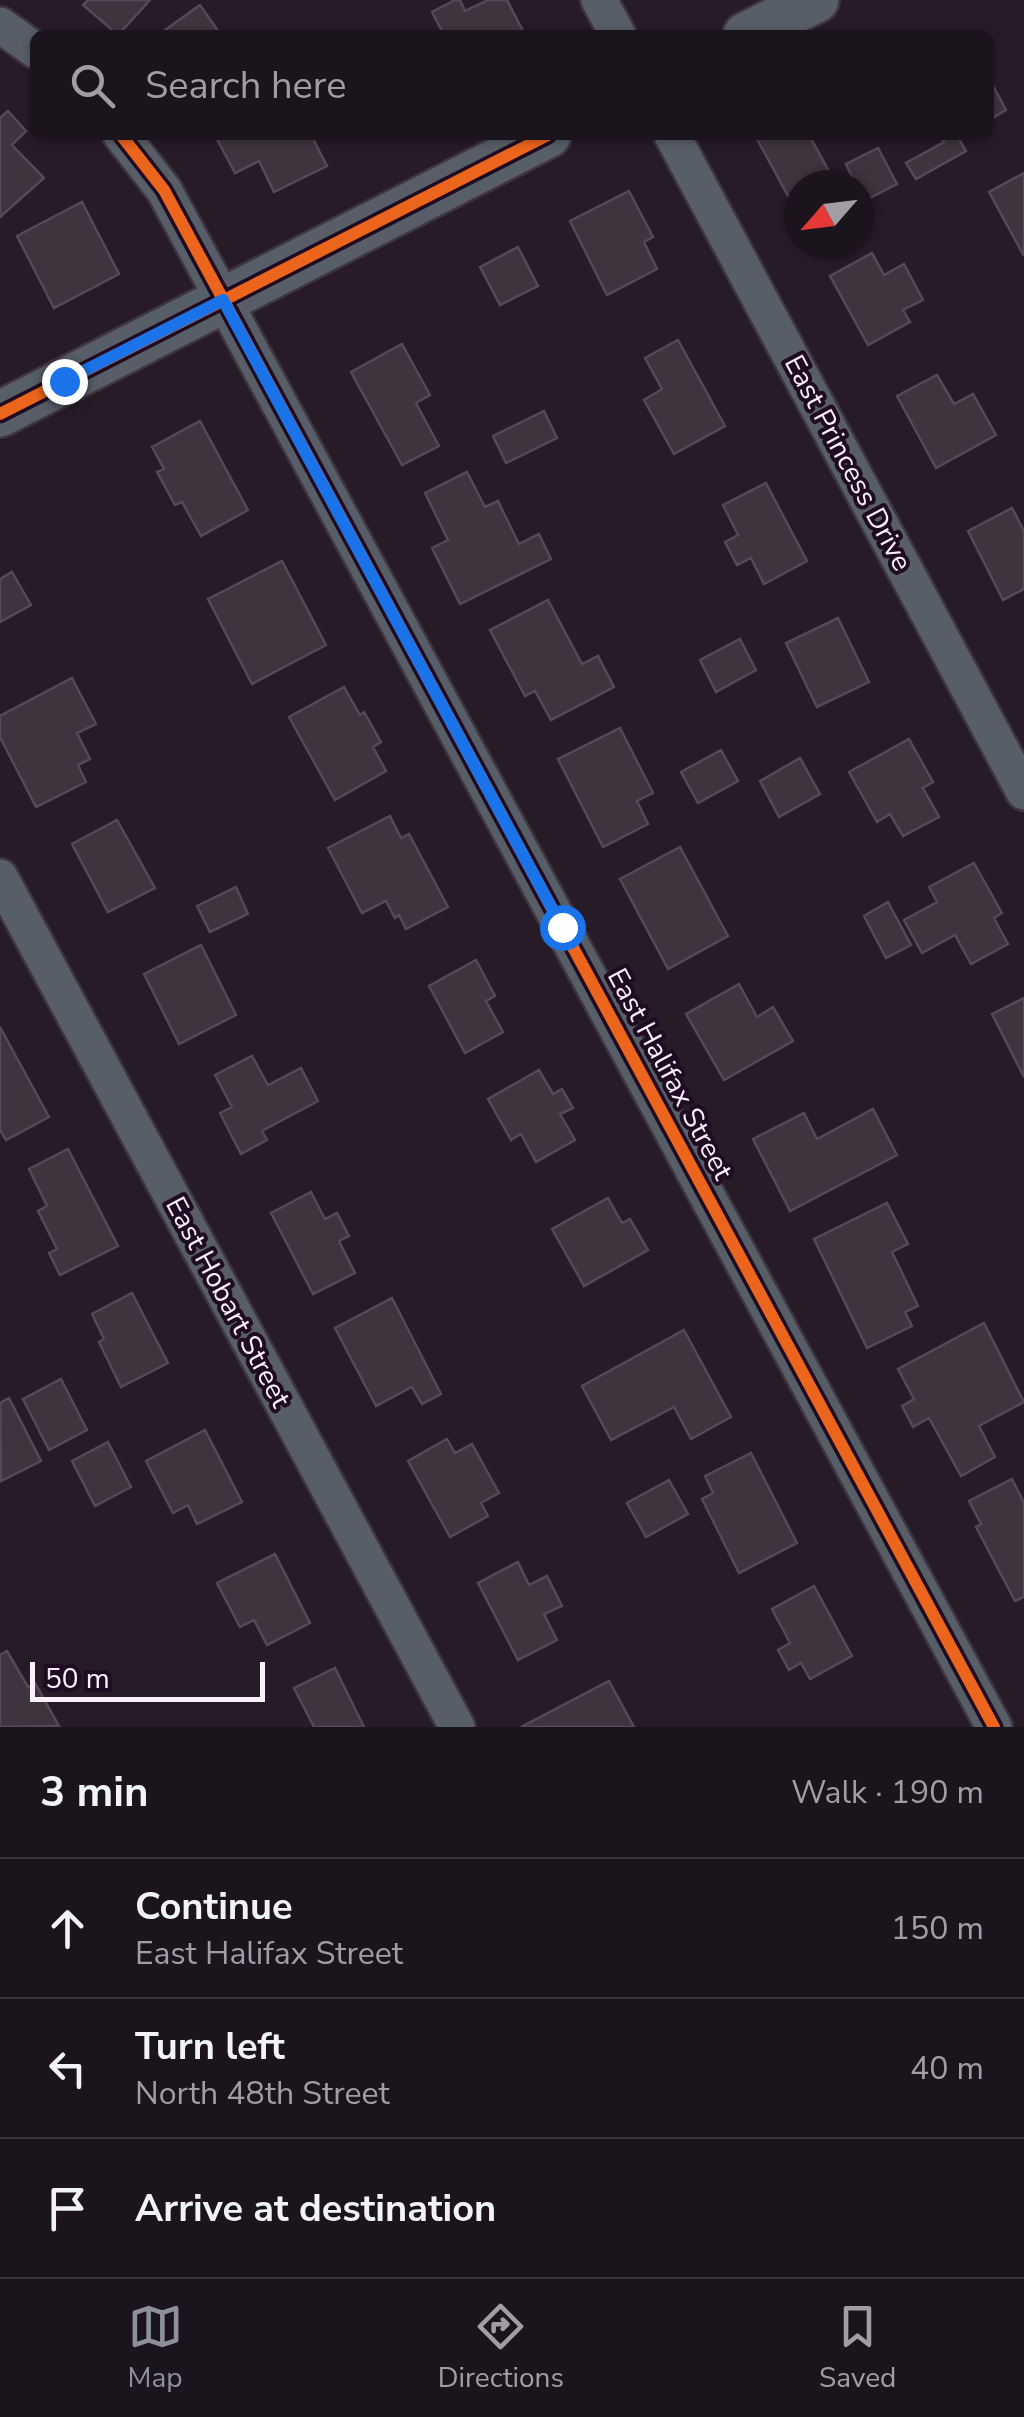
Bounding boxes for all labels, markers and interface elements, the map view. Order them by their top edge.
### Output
search box [30,30,994,140]
icon: search [65,58,120,113]
text: Search here [145,60,346,111]
north arrow [784,170,874,260]
street label: East Princess Drive [775,348,921,578]
route end [42,359,88,405]
route start [540,905,586,951]
street label: East Halifax Street [598,962,742,1187]
street label: East Hobart Street [156,1190,300,1414]
scale bar [30,1657,265,1702]
text: 50 m [45,1660,110,1698]
text: 3 min [40,1764,149,1821]
text: Walk · 190 m [791,1771,984,1814]
text: Continue [135,1881,293,1932]
icon: ahead [40,1901,95,1956]
text: 150 m [891,1907,984,1950]
text: East Halifax Street [135,1932,403,1975]
text: Turn left [135,2021,285,2072]
icon: left [40,2041,95,2096]
text: 40 m [910,2047,984,2090]
text: North 48th Street [135,2072,390,2115]
icon: arrive [40,2181,95,2236]
text: Arrive at destination [135,2183,496,2234]
tab: Map [128,2299,183,2397]
tab: Directions [438,2299,564,2397]
tab: Saved [819,2299,896,2397]

